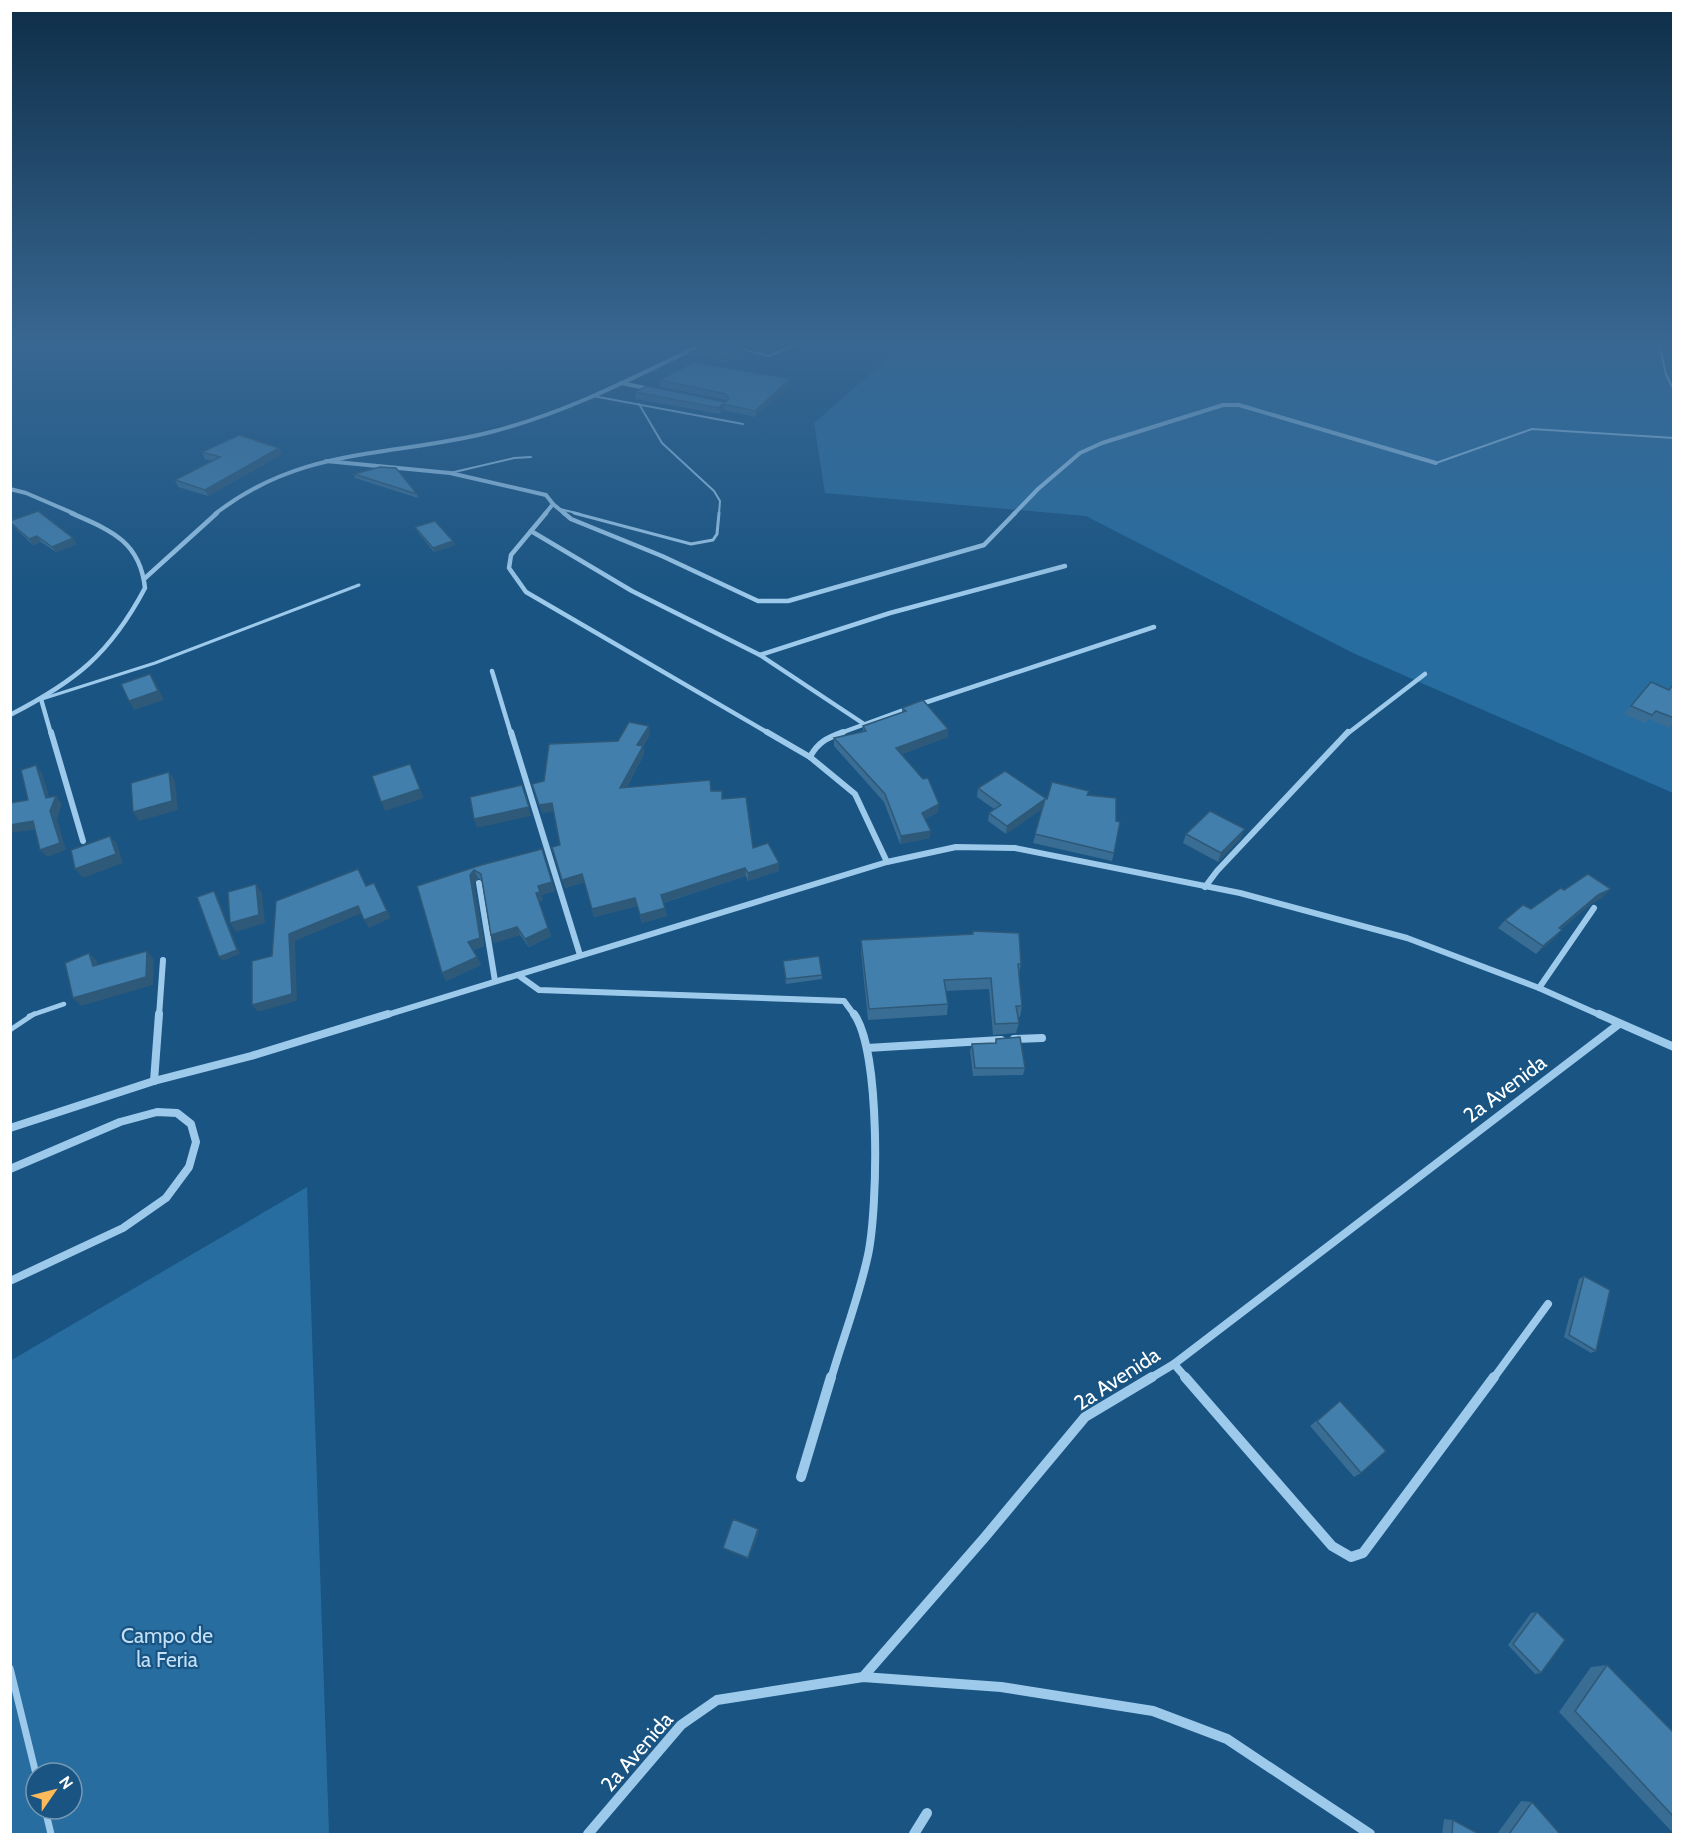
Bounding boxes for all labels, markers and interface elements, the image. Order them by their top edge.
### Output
street label: 2a Avenida [1459,1049,1551,1128]
street label: 2a Avenida [1069,1342,1164,1415]
park label: Campo de la Feria [121,1623,213,1672]
street label: 2a Avenida [595,1707,678,1796]
north arrow [24,1761,84,1821]
text: N [55,1773,77,1793]

